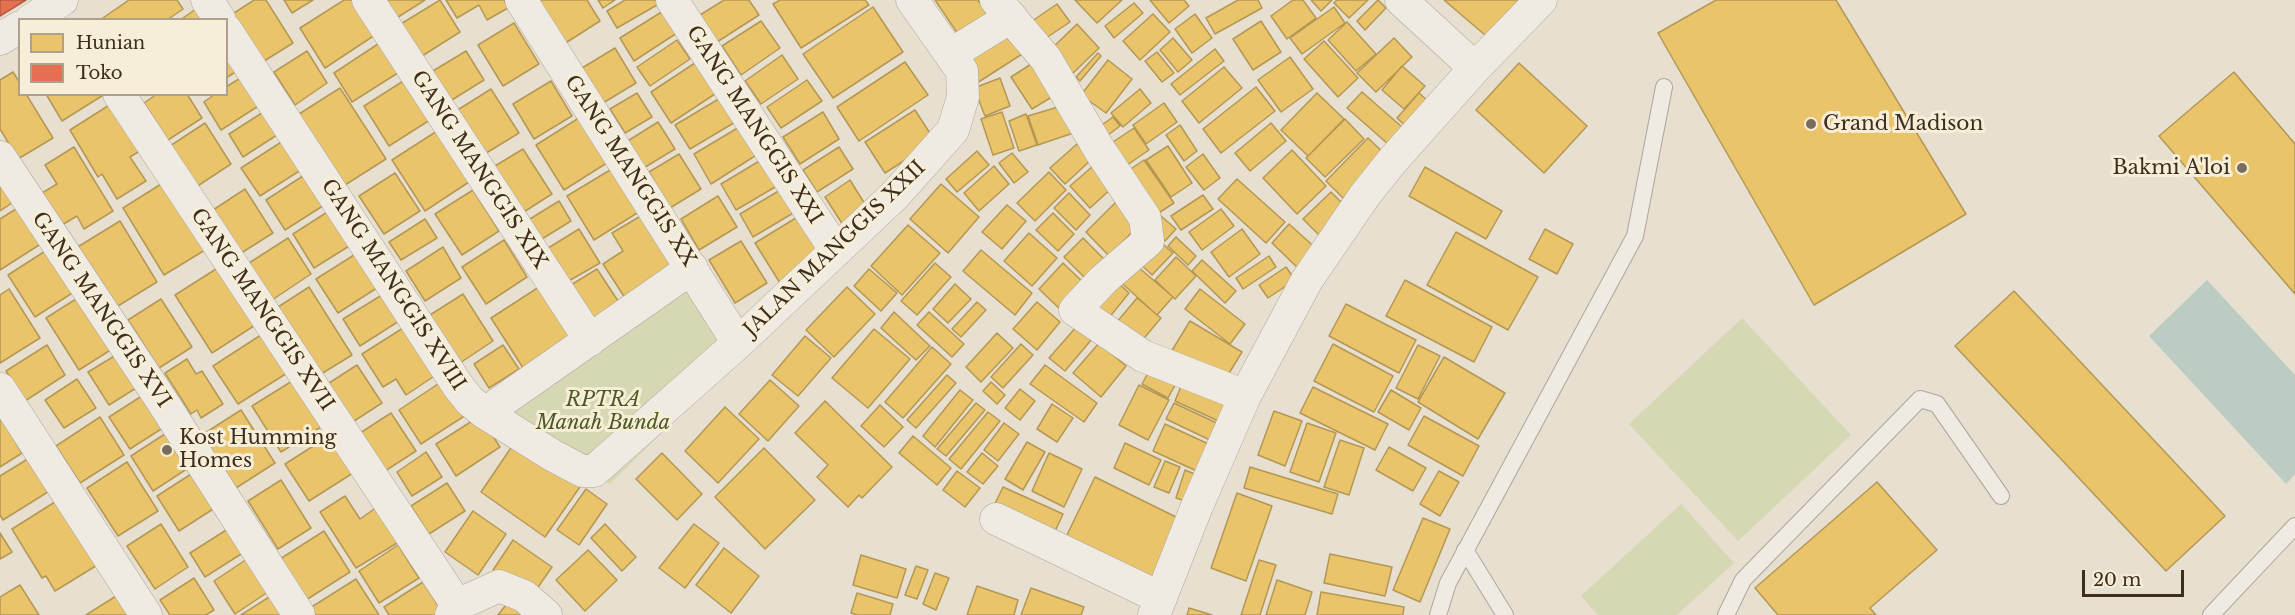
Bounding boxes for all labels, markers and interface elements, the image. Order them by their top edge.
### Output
legend [18,18,228,96]
street label: GANG MANGGIS XXI [681,21,827,229]
text: Hunian [76,32,145,54]
text: Toko [76,62,122,84]
street label: GANG MANGGIS XIX [406,66,552,274]
street label: GANG MANGGIS XX [559,71,701,271]
place label: Grand Madison [1823,112,1983,136]
marker: Grand Madison [1804,117,1818,131]
street label: JALAN MANGGIS XXII [739,156,931,342]
place label: Bakmi A'loi [2113,156,2230,180]
marker: Bakmi A'loi [2235,161,2249,175]
street label: GANG MANGGIS XVIII [316,175,470,395]
street label: GANG MANGGIS XVII [185,204,339,416]
street label: GANG MANGGIS XVI [27,208,175,412]
park label: RPTRA Manah Bunda [536,388,670,435]
place label: Kost Humming Homes [179,426,336,473]
marker: Kost Humming Homes [160,443,174,457]
scale bar [2085,558,2187,596]
text: 20 m [2093,569,2141,591]

